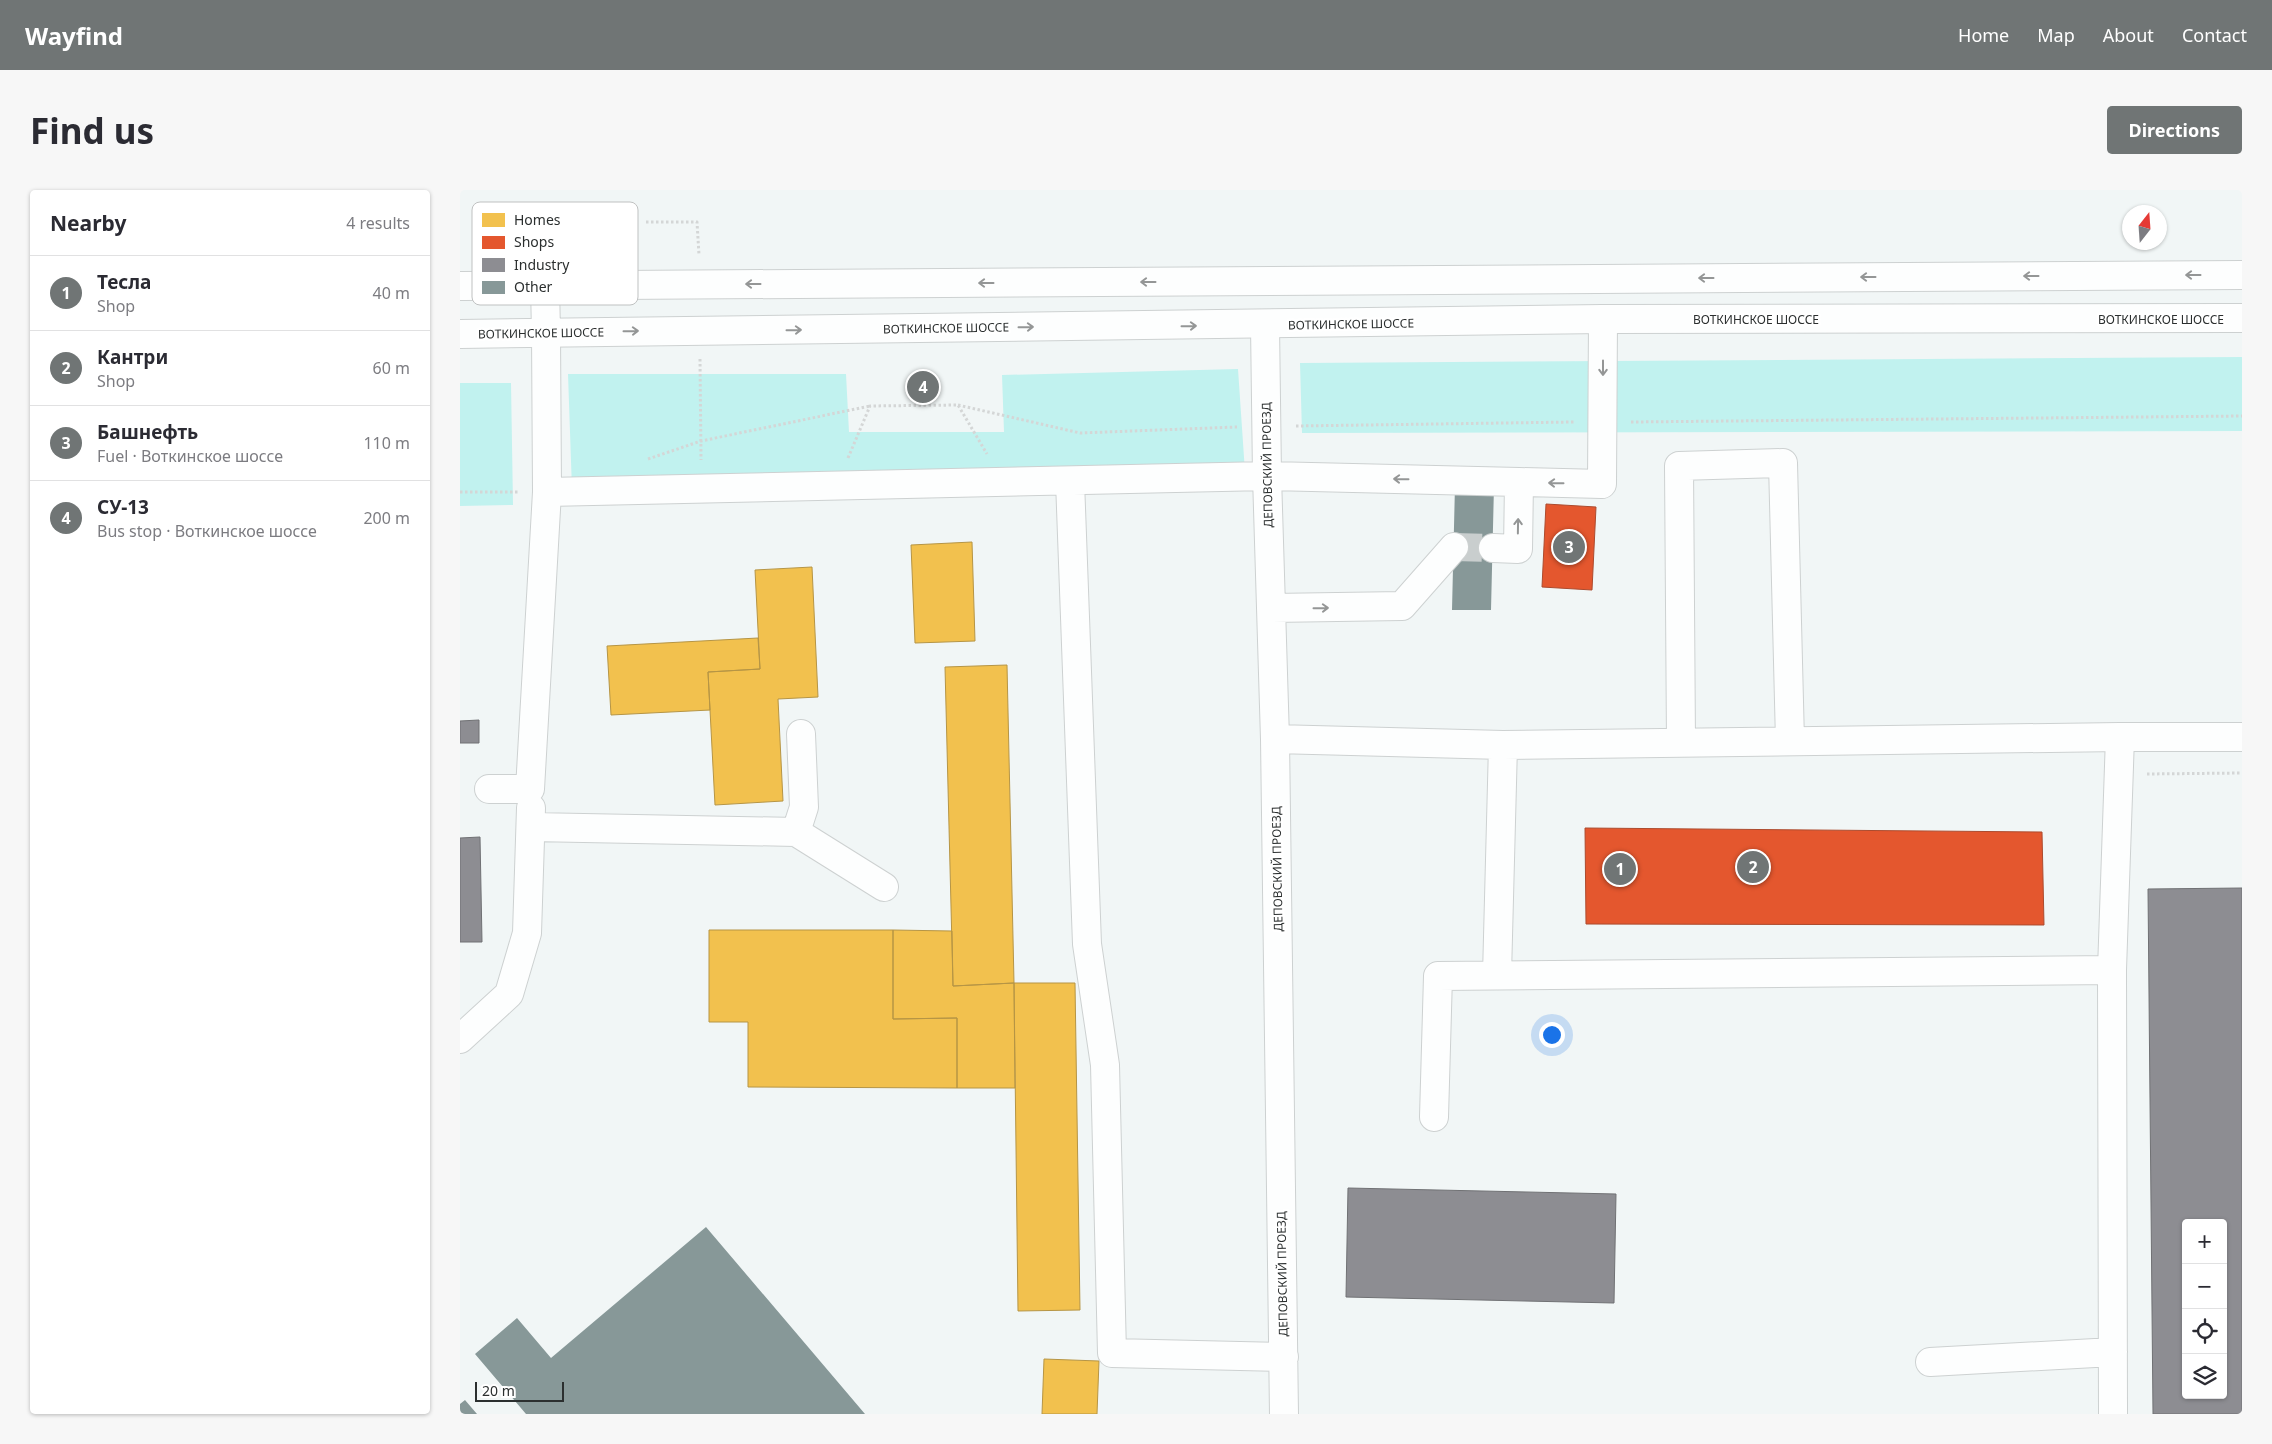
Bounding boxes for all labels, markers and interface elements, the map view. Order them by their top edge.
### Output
text: Wayfind [25,19,123,52]
text: Home [1958,23,2009,47]
text: Map [2037,23,2075,47]
text: About [2103,23,2154,47]
text: Contact [2182,23,2247,47]
button: Directions [2107,106,2242,154]
text: Find us [30,107,154,154]
legend [472,202,638,305]
north arrow [2122,205,2167,250]
text: Nearby [50,209,126,237]
text: Homes [514,210,561,229]
text: 4 results [346,212,410,234]
text: Shops [514,232,554,251]
text: Industry [514,255,570,274]
text: Тесла [97,269,151,295]
one-way arrow [2186,270,2202,280]
one-way arrow [2023,271,2040,281]
one-way arrow [1861,272,1877,282]
one-way arrow [1698,273,1714,283]
text: Other [514,277,553,296]
one-way arrow [1140,277,1156,287]
one-way arrow [978,278,994,288]
one-way arrow [745,279,762,289]
text: 1 [61,282,71,304]
text: 40 m [373,282,410,304]
text: Shop [97,295,135,317]
street label: ВОТКИНСКОЕ ШОССЕ [1693,311,1819,328]
street label: ВОТКИНСКОЕ ШОССЕ [2098,311,2224,328]
street label: ВОТКИНСКОЕ ШОССЕ [1288,314,1414,334]
street label: ВОТКИНСКОЕ ШОССЕ [883,318,1009,338]
one-way arrow [1180,321,1196,331]
one-way arrow [1018,322,1034,332]
street label: ВОТКИНСКОЕ ШОССЕ [478,323,604,343]
one-way arrow [785,325,801,335]
one-way arrow [622,326,639,336]
text: Кантри [97,344,168,370]
text: 2 [61,357,71,379]
text: 60 m [373,357,410,379]
one-way arrow [1598,360,1608,376]
pin: 4 [907,368,939,406]
text: Shop [97,370,135,392]
street label: ДЕПОВСКИЙ ПРОЕЗД [1257,402,1277,528]
text: Башнефть [97,419,198,445]
text: 3 [61,432,71,454]
text: 110 m [363,432,410,454]
text: Fuel · Воткинское шоссе [97,445,283,467]
one-way arrow [1393,474,1410,484]
one-way arrow [1548,478,1564,487]
text: СУ-13 [97,494,149,520]
text: 4 [61,507,71,529]
text: 200 m [363,507,410,529]
one-way arrow [1514,518,1523,534]
text: Bus stop · Воткинское шоссе [97,520,317,542]
pin: 3 [1553,528,1585,566]
one-way arrow [1312,603,1329,613]
street label: ДЕПОВСКИЙ ПРОЕЗД [1267,806,1287,932]
pin: 2 [1737,848,1769,886]
pin: 1 [1604,850,1636,888]
your location [1539,1022,1565,1048]
street label: ДЕПОВСКИЙ ПРОЕЗД [1272,1211,1292,1337]
map controls [2182,1219,2227,1399]
button: + [2182,1219,2227,1264]
button: − [2182,1264,2227,1309]
button: locate [2182,1309,2227,1354]
button: layers [2182,1354,2227,1399]
scale bar [475,1379,564,1402]
text: 20 m [482,1381,515,1400]

